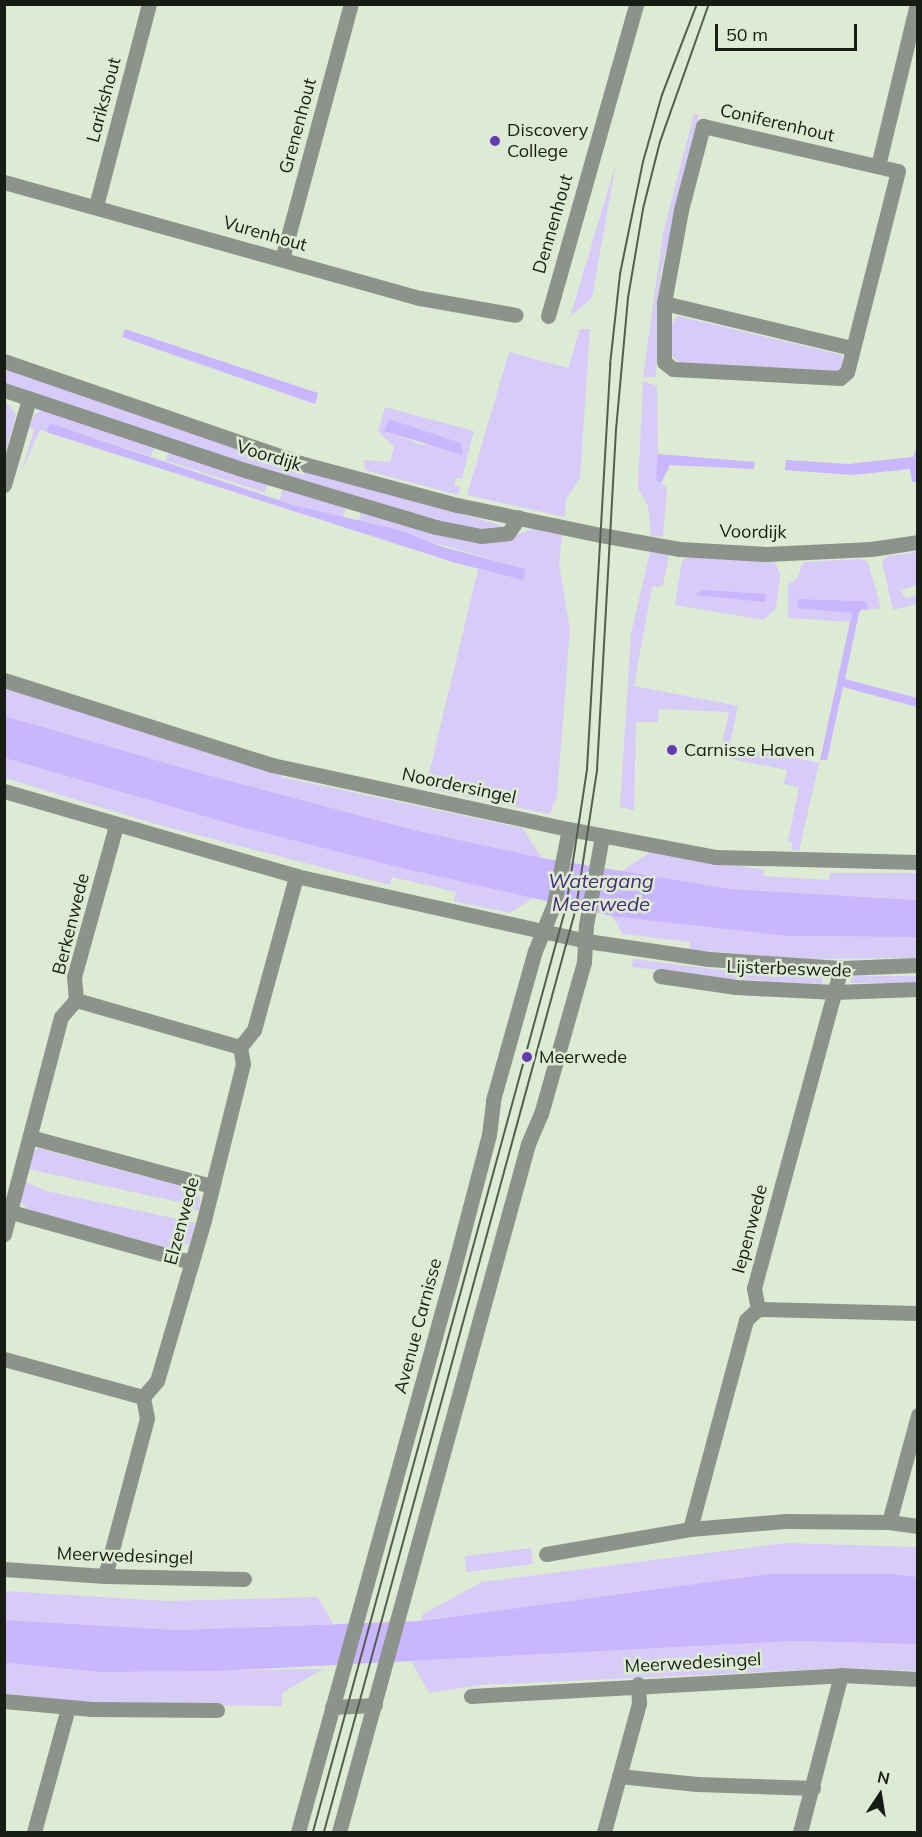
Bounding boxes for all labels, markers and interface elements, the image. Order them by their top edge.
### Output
scale bar [718,12,860,50]
text: 50 m [726,23,768,46]
street label: Larikshout [82,55,126,145]
street label: Grenenhout [275,76,321,176]
street label: Coniferenhout [718,99,836,147]
place label: Discovery College [507,120,588,162]
marker: Discovery College [488,134,502,148]
street label: Dennenhout [529,172,577,276]
street label: Vurenhout [221,212,309,256]
street label: Voordijk [234,436,304,476]
street label: Voordijk [719,521,787,543]
place label: Carnisse Haven [684,739,815,761]
marker: Carnisse Haven [665,743,679,757]
street label: Noordersingel [400,763,518,809]
water label: Watergang Meerwede [548,868,654,915]
street label: Berkenwede [48,871,94,977]
street label: Lijsterbeswede [726,956,852,982]
place label: Meerwede [539,1046,627,1068]
marker: Meerwede [520,1050,534,1064]
street label: Elzenwede [160,1175,204,1267]
street label: Iepenwede [728,1182,772,1276]
street label: Avenue Carnisse [390,1256,446,1396]
street label: Meerwedesingel [56,1543,194,1569]
street label: Meerwedesingel [624,1649,762,1677]
north arrow [850,1765,910,1825]
text: N [876,1766,892,1788]

